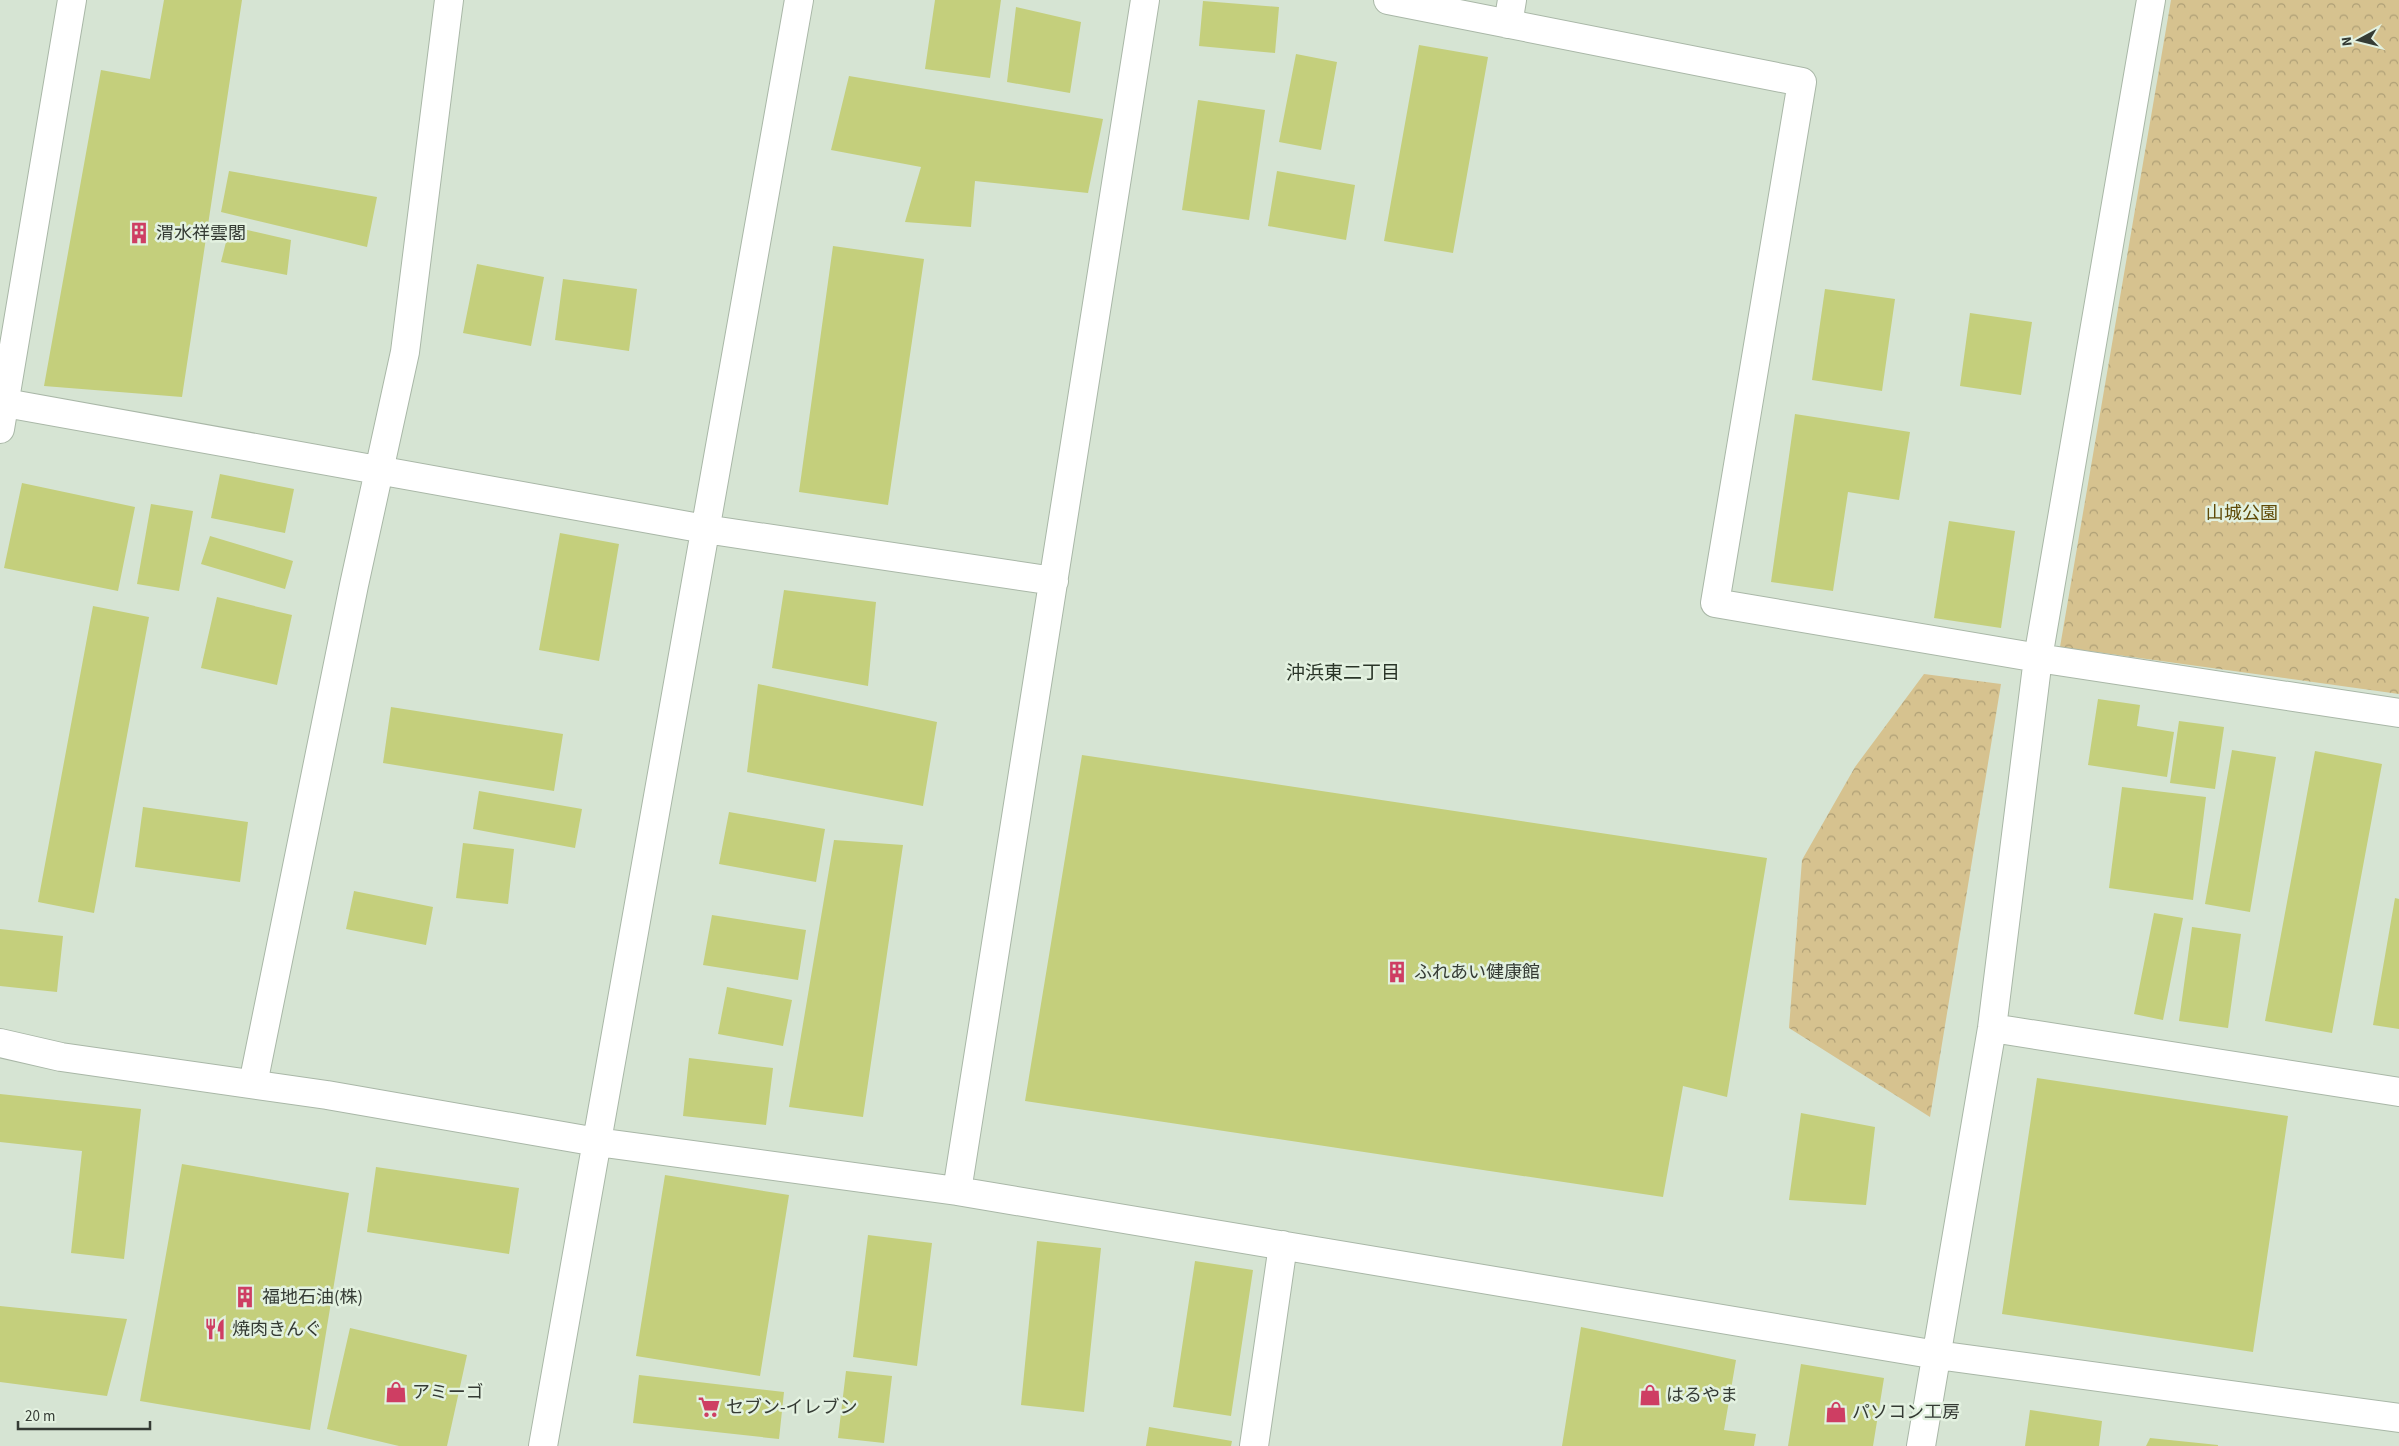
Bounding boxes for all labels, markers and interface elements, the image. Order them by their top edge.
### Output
north arrow [2334,15,2384,65]
text: N [2337,36,2358,47]
building icon: 渭水祥雲閣 [126,220,152,246]
place label: 渭水祥雲閣 [156,221,246,246]
park label: 山城公園 [2206,501,2278,526]
district label: 沖浜東二丁目 [1286,660,1400,687]
building icon: ふれあい健康館 [1384,959,1410,985]
place label: ふれあい健康館 [1414,960,1540,985]
building icon: 福地石油(株) [232,1284,258,1310]
place label: 福地石油(株) [262,1285,363,1310]
restaurant icon: 焼肉きんぐ [202,1316,228,1342]
place label: 焼肉きんぐ [232,1317,322,1342]
shop icon: アミーゴ [383,1379,409,1405]
place label: アミーゴ [412,1380,484,1405]
shop icon: はるやま [1637,1382,1663,1408]
place label: はるやま [1666,1383,1738,1408]
supermarket icon: セブン-イレブン [696,1394,722,1420]
place label: セブン-イレブン [726,1395,858,1420]
scale bar [18,1398,150,1430]
shop icon: パソコン工房 [1823,1399,1849,1425]
place label: パソコン工房 [1852,1400,1960,1425]
text: 20 m [25,1406,55,1427]

